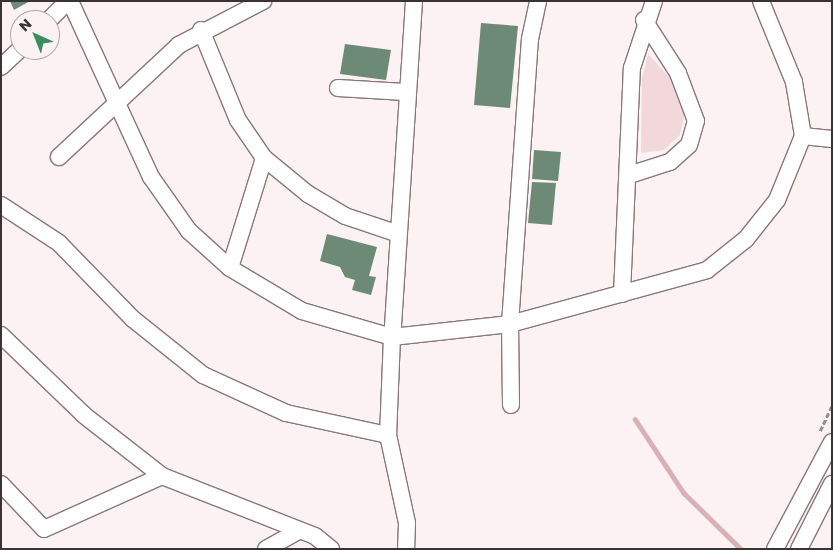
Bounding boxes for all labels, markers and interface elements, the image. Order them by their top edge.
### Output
north arrow [10,10,60,60]
text: N [15,14,36,36]

